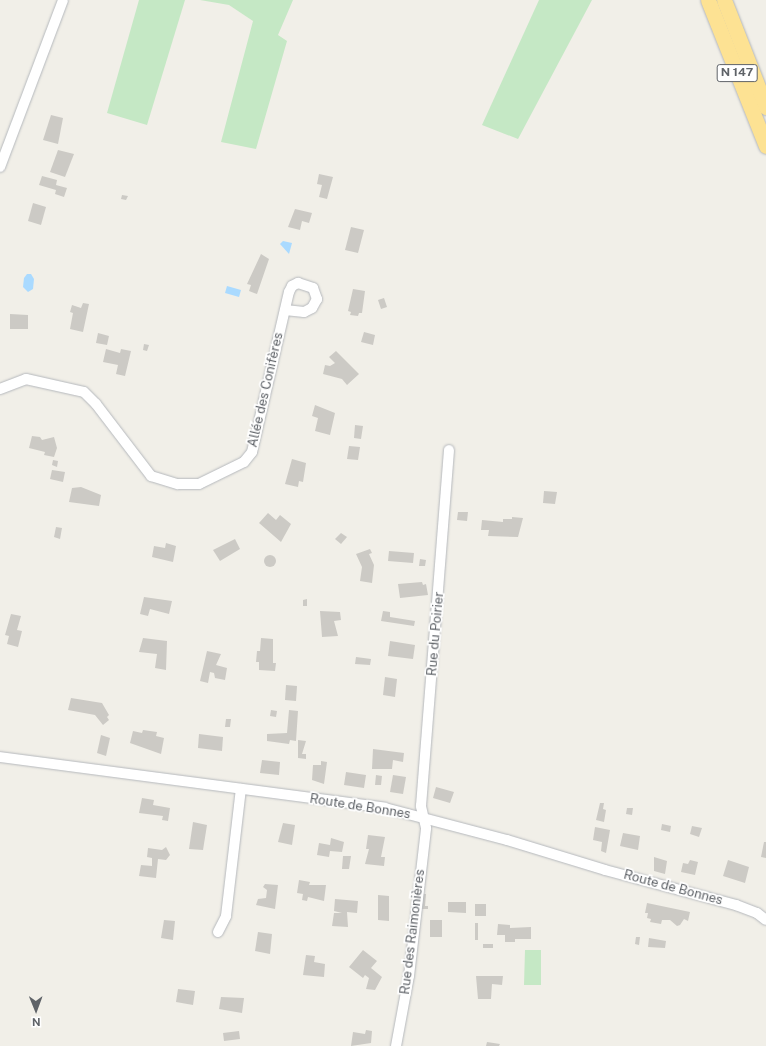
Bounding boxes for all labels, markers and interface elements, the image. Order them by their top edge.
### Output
road number: N 147 [716,63,758,83]
street label: Allée des Conifères [245,331,287,449]
street label: Rue du Poirier [425,591,447,677]
street label: Route de Bonnes [308,791,412,823]
street label: Route de Bonnes [622,867,724,909]
street label: Rue des Raimonières [398,868,428,996]
north arrow [16,990,56,1030]
text: N [32,1016,41,1028]

